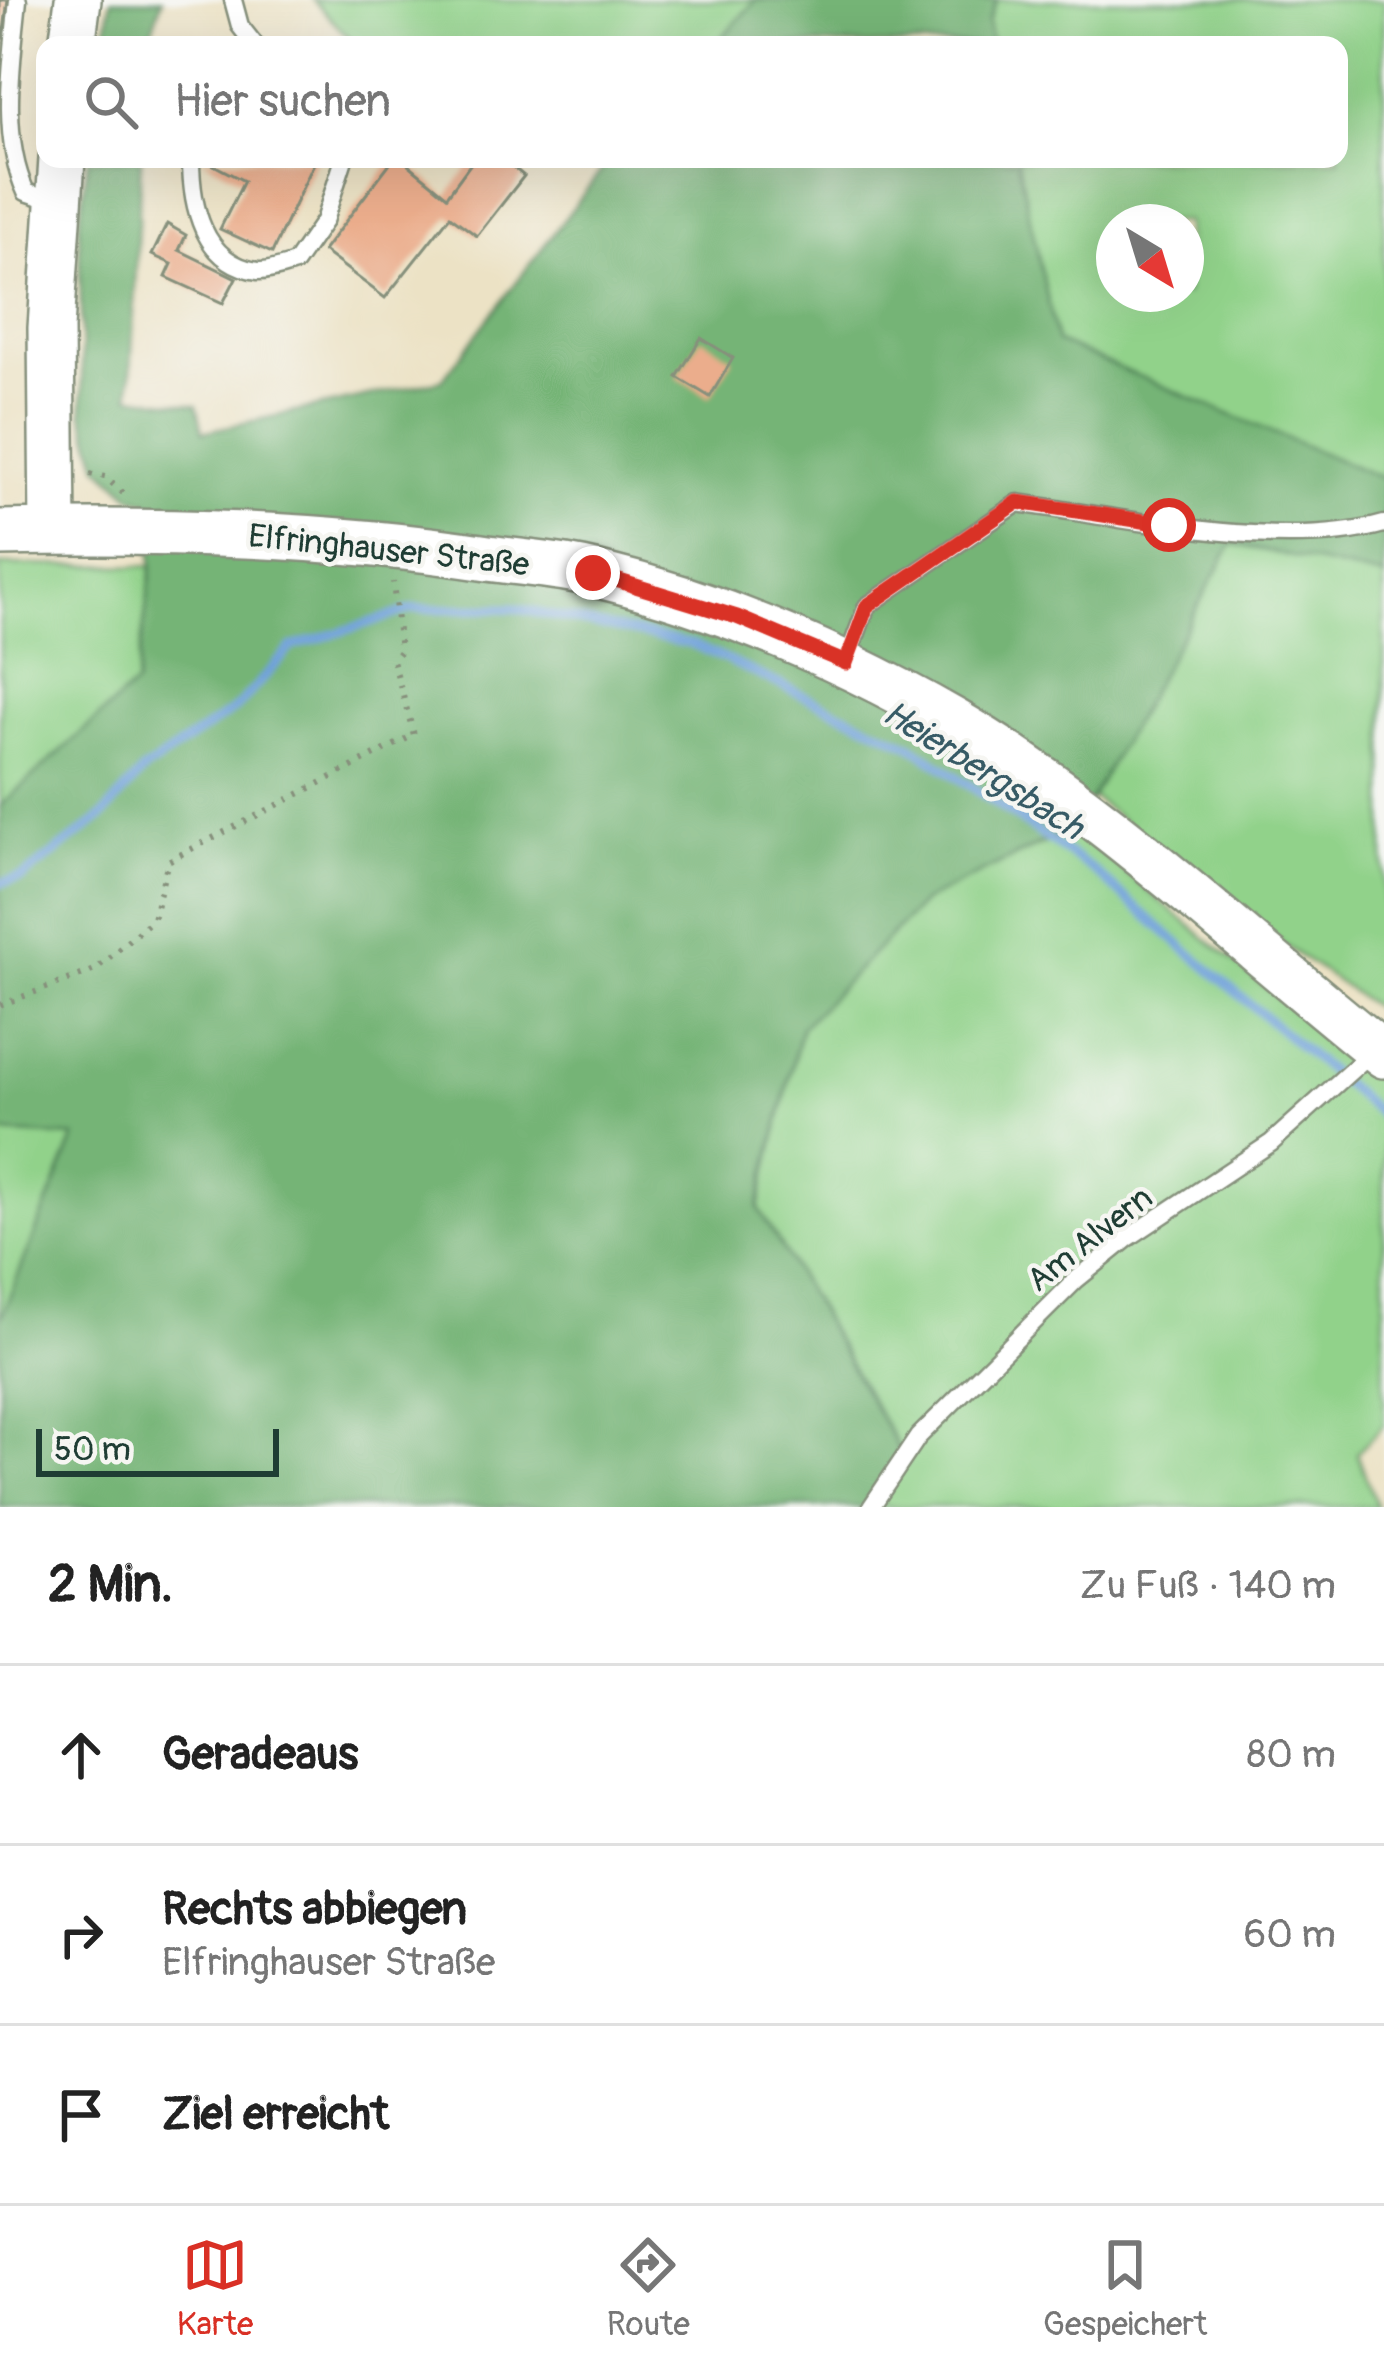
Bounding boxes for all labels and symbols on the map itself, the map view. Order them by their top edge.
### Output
north arrow [1096,204,1204,312]
route start [1142,498,1196,552]
street label: Elfringhauser Straße [246,515,531,586]
route end [566,546,620,600]
water label: Heierbergsbach [875,691,1094,851]
street label: Am Alvern [1019,1177,1161,1301]
scale bar [36,1423,279,1476]

